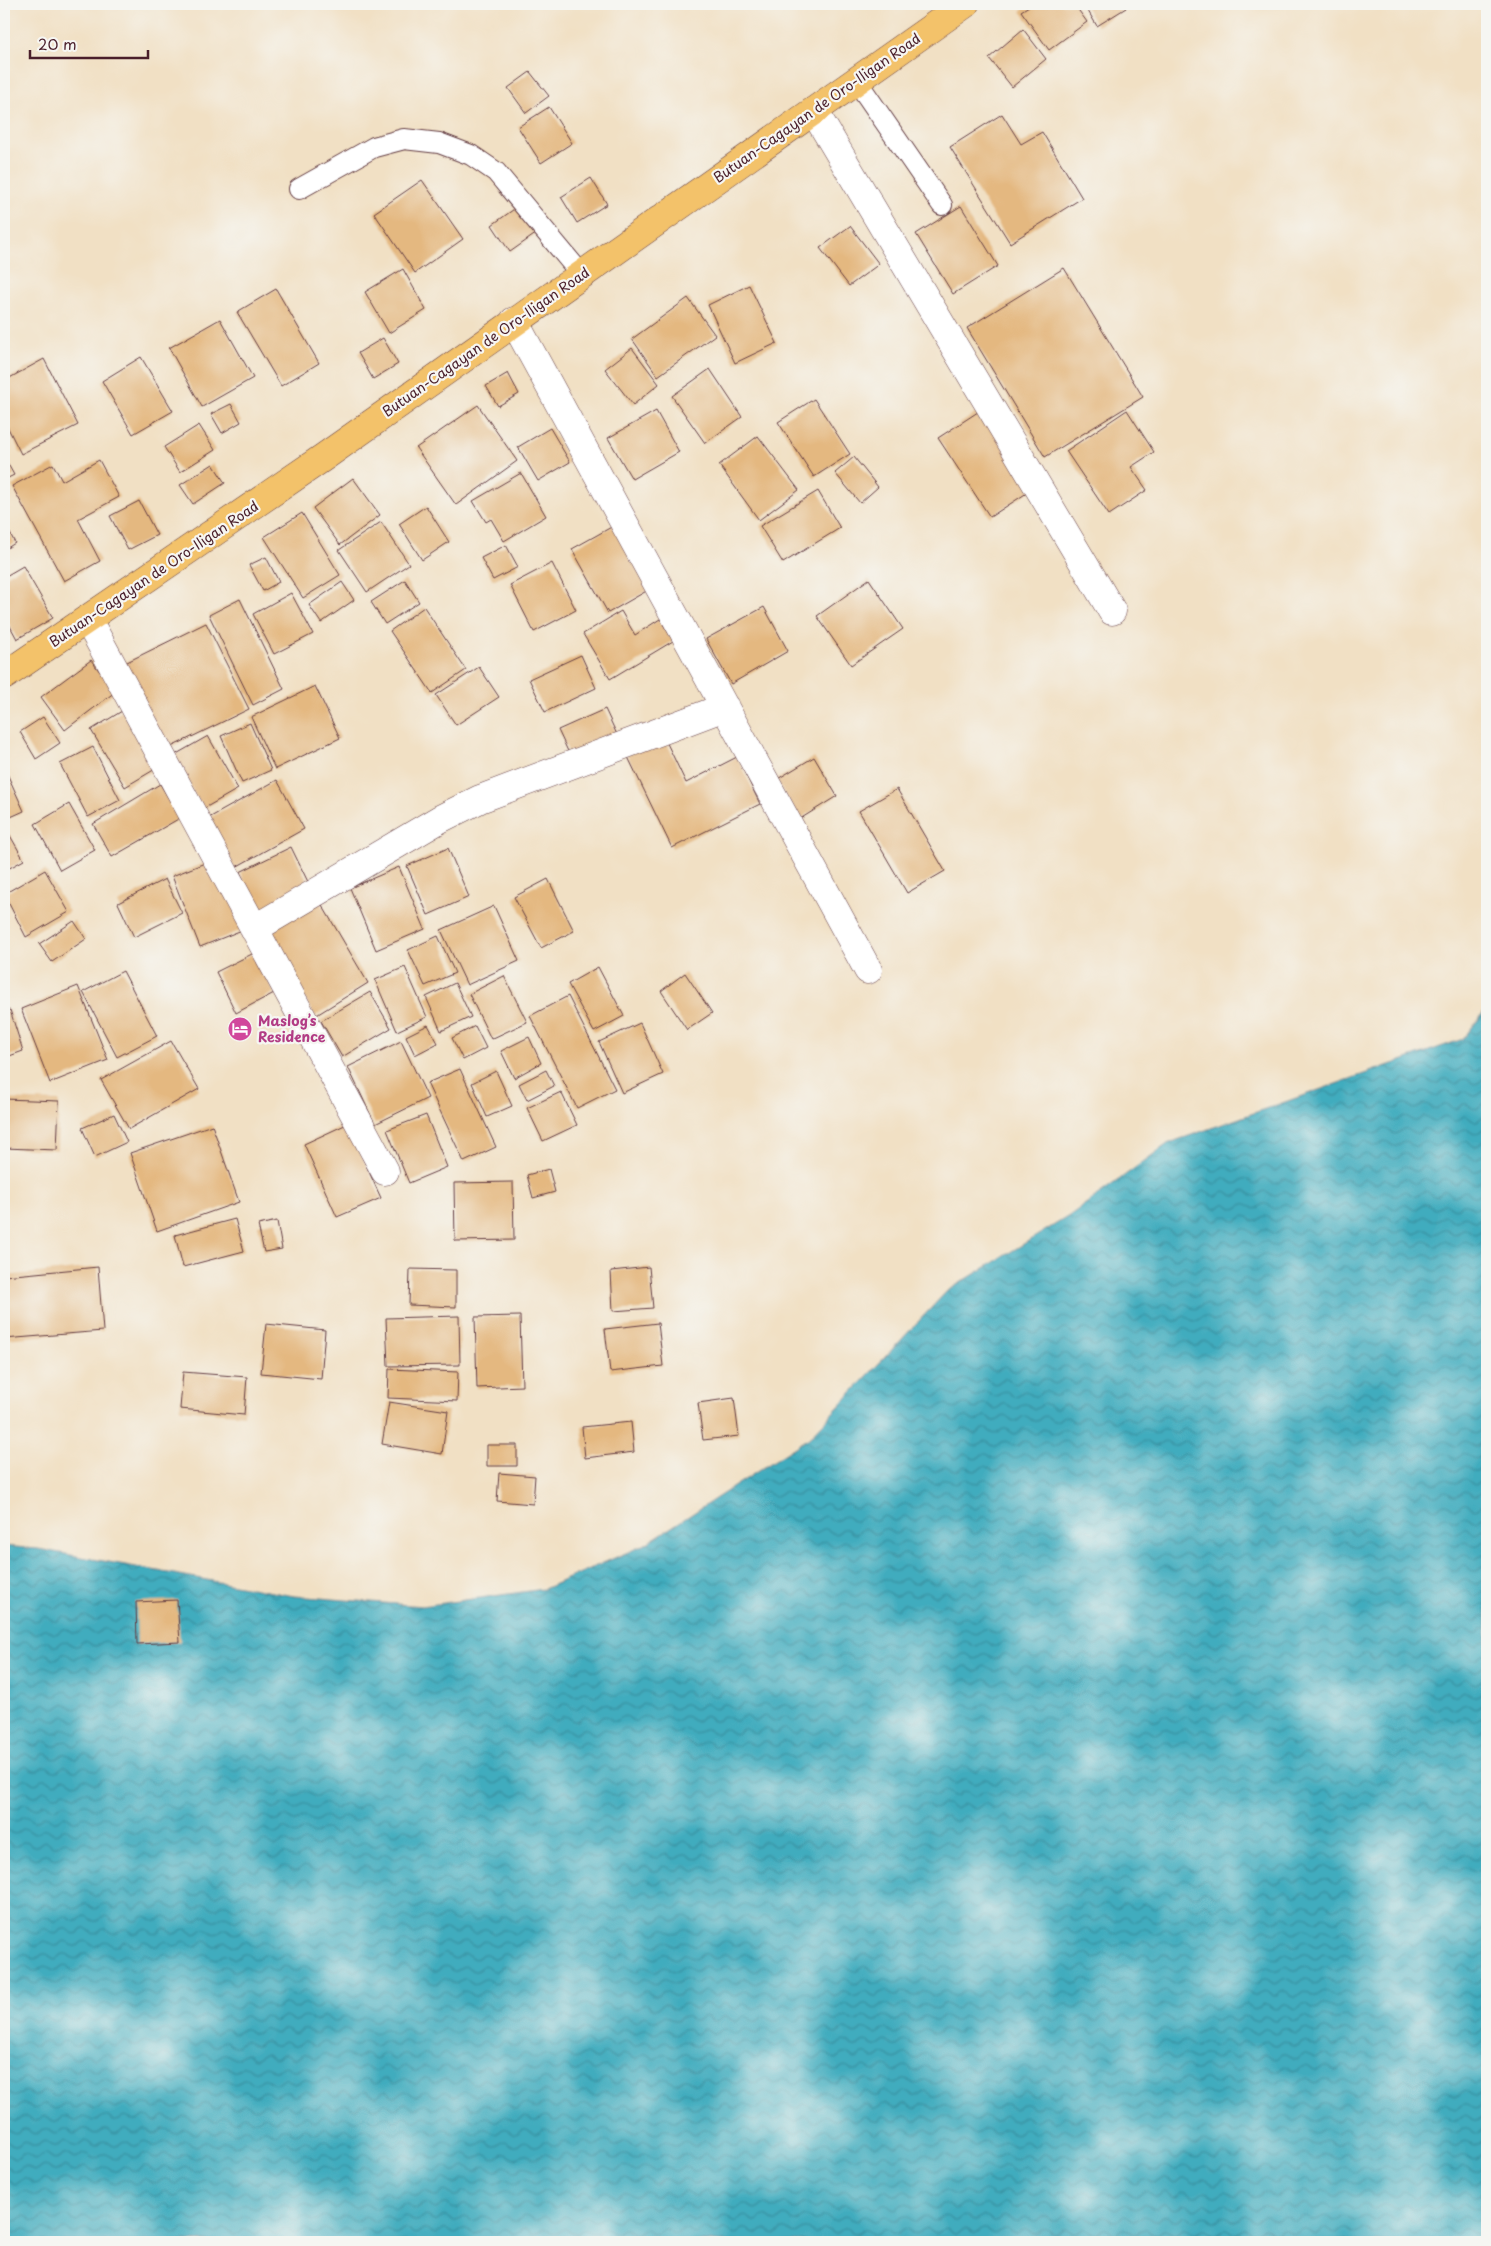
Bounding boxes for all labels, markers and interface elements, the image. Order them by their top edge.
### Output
scale bar [30,28,148,60]
street label: Butuan-Cagayan de Oro-Iligan Road [709,28,925,187]
text: 20 m [38,32,77,55]
street label: Butuan-Cagayan de Oro-Iligan Road [378,262,594,421]
street label: Butuan-Cagayan de Oro-Iligan Road [45,495,263,652]
place label: Maslog’s Residence [258,1010,326,1047]
hotel icon: Maslog’s Residence [227,1016,253,1042]

